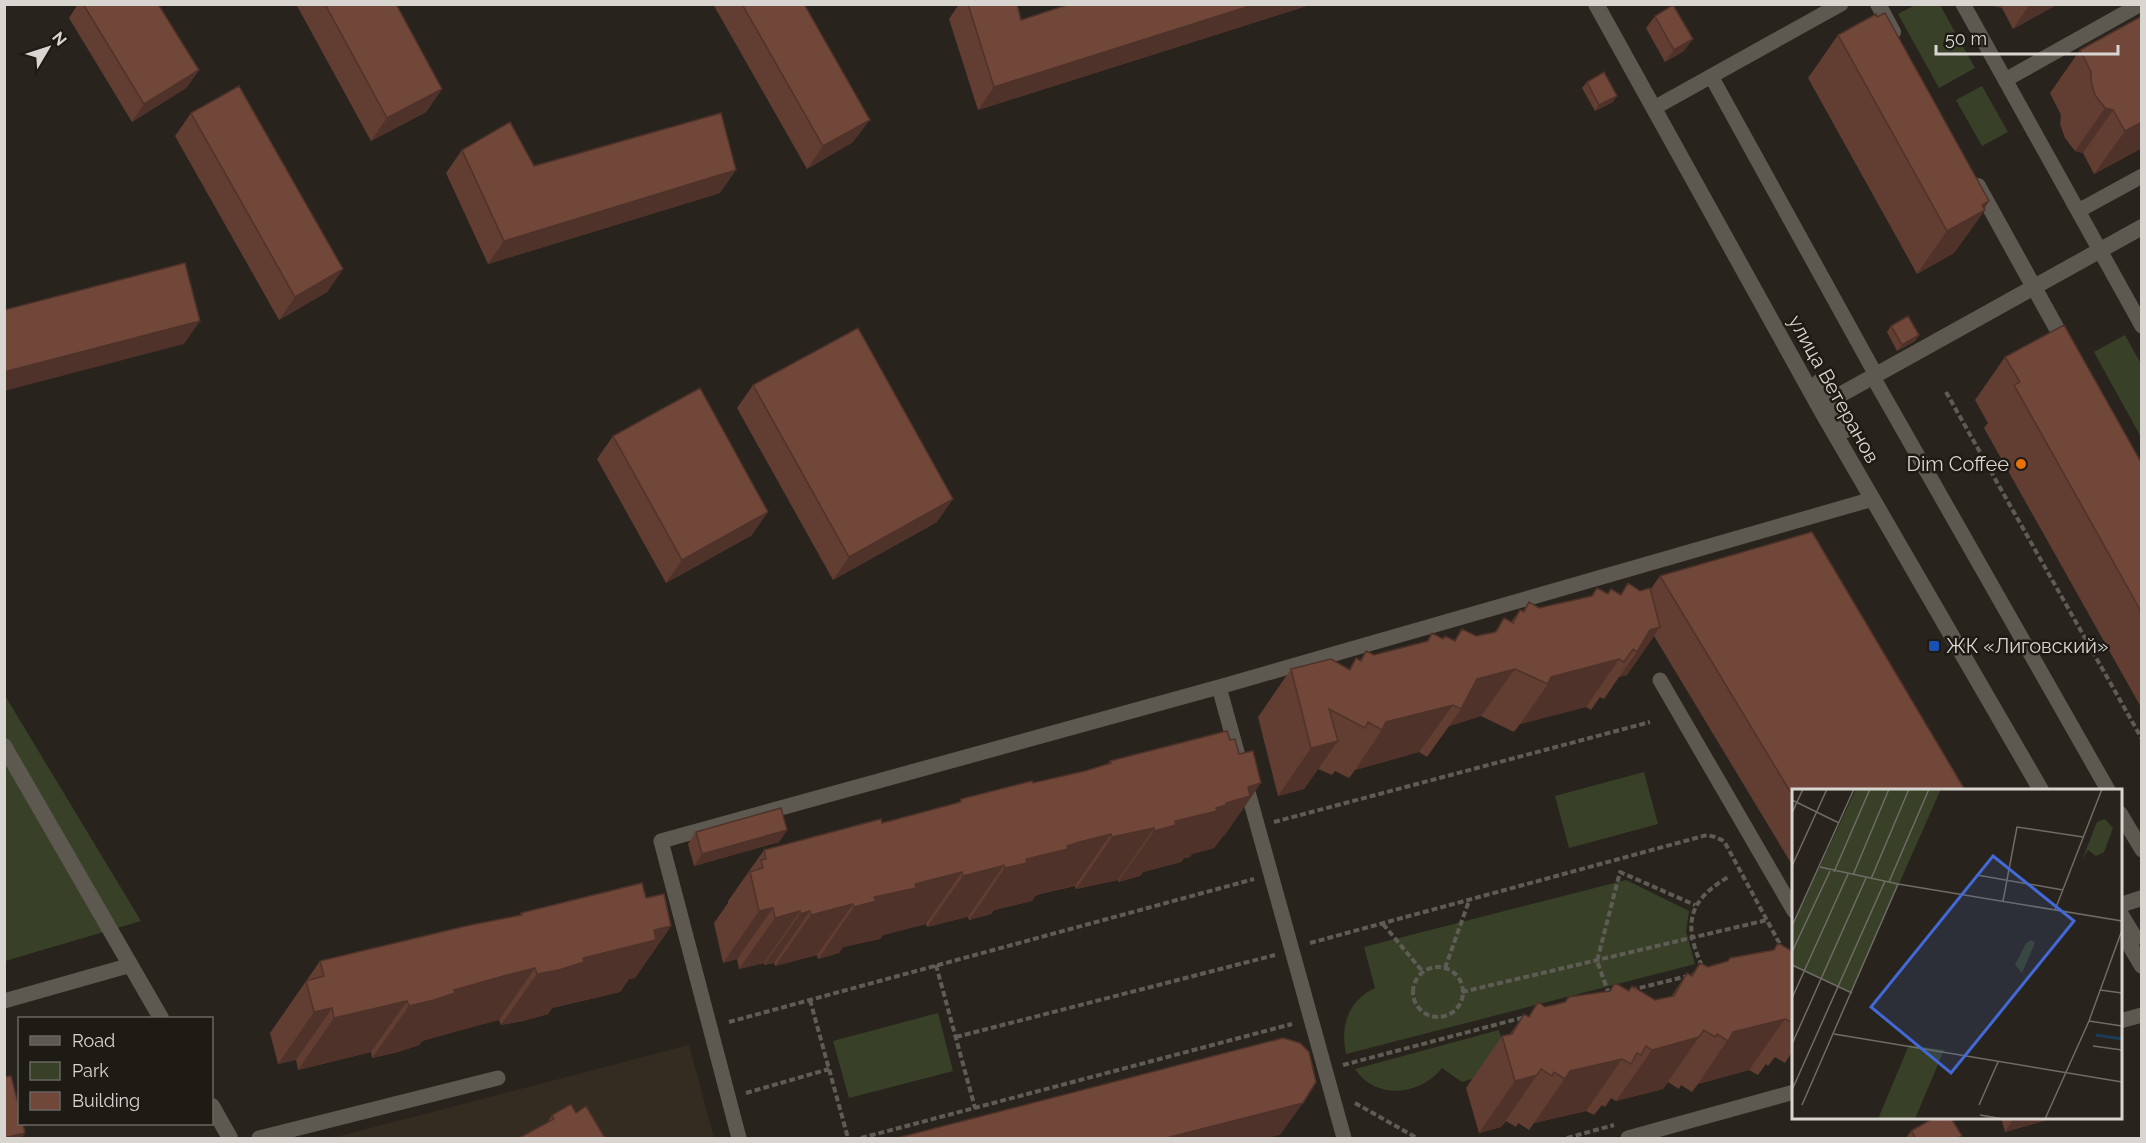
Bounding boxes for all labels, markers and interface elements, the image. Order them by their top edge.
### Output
north arrow [18,18,78,78]
scale bar [1936,18,2118,56]
text: N [48,28,70,50]
text: 50 m [1945,28,1987,49]
street label: улица Ветеранов [1783,311,1885,467]
place label: Dim Coffee [1907,452,2009,476]
marker: Dim Coffee [2014,457,2028,471]
place label: ЖК «Лиговский» [1946,634,2108,658]
marker: ЖК «Лиговский» [1927,639,1941,653]
inset map [1792,789,2122,1119]
legend [18,1017,213,1125]
text: Road [72,1030,115,1051]
text: Park [72,1060,109,1081]
text: Building [72,1090,140,1111]

